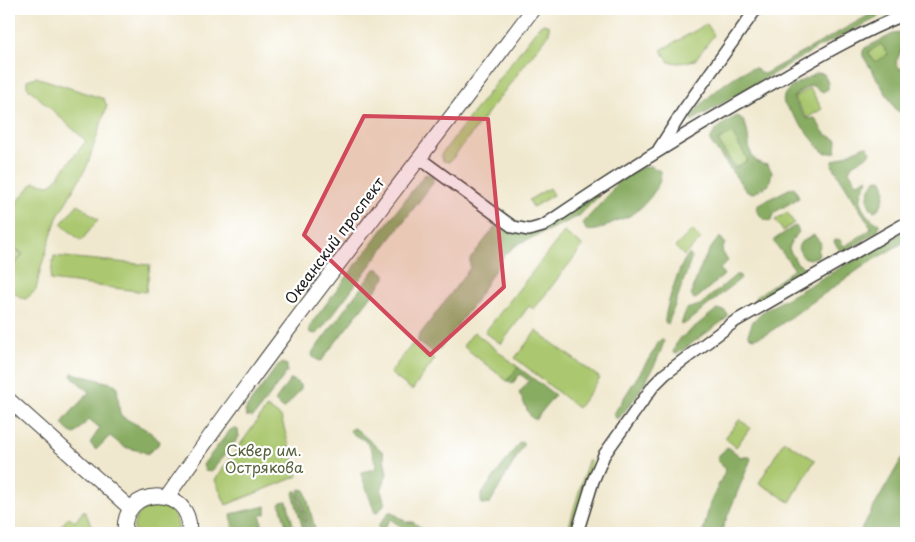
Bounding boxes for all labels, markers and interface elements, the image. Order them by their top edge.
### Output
street label: Океанский проспект [278,171,390,308]
park label: Сквер им. Острякова [225,438,304,478]

